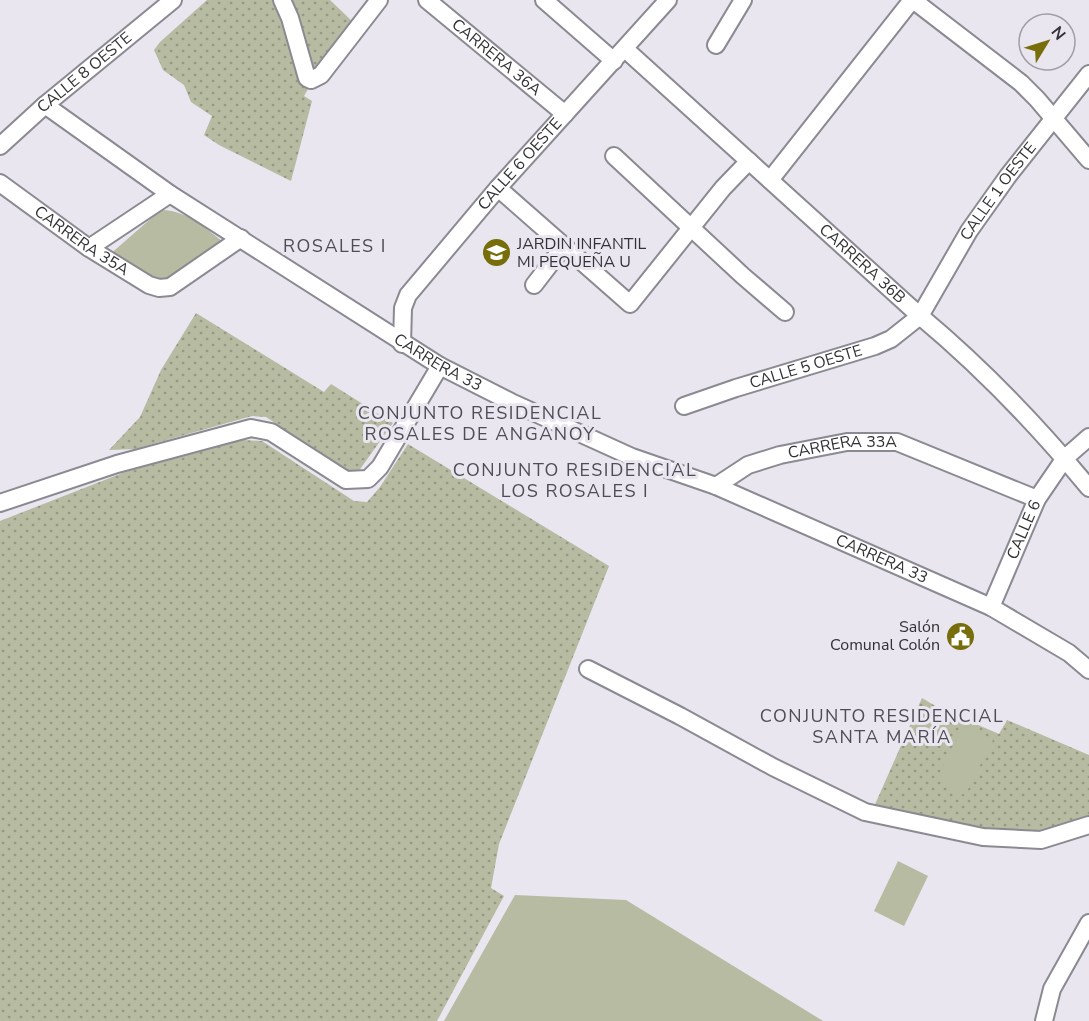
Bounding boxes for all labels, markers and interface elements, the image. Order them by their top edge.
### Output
north arrow [1017,12,1077,72]
street label: CARRERA 36A [447,14,546,101]
text: N [1046,22,1070,45]
street label: CALLE 8 OESTE [32,27,137,118]
street label: CALLE 6 OESTE [473,113,567,215]
street label: CALLE 1 OESTE [955,138,1042,244]
street label: CARRERA 35A [30,201,133,281]
street label: CARRERA 36B [814,219,910,309]
place label: JARDIN INFANTIL MI PEQUEÑA U [516,233,646,273]
district label: ROSALES I [283,234,387,258]
school or university icon: JARDIN INFANTIL MI PEQUEÑA U [480,237,512,269]
street label: CARRERA 33 [390,328,486,396]
street label: CALLE 5 OESTE [747,339,865,394]
district label: CONJUNTO RESIDENCIAL ROSALES DE ANGANOY [358,401,602,446]
street label: CARRERA 33A [786,430,897,464]
district label: CONJUNTO RESIDENCIAL LOS ROSALES I [453,458,697,503]
street label: CALLE 6 [1002,497,1046,563]
street label: CARRERA 33 [832,529,931,589]
place label: Salón Comunal Colón [830,616,940,656]
public building icon: Salón Comunal Colón [945,620,977,652]
district label: CONJUNTO RESIDENCIAL SANTA MARÍA [760,704,1004,749]

